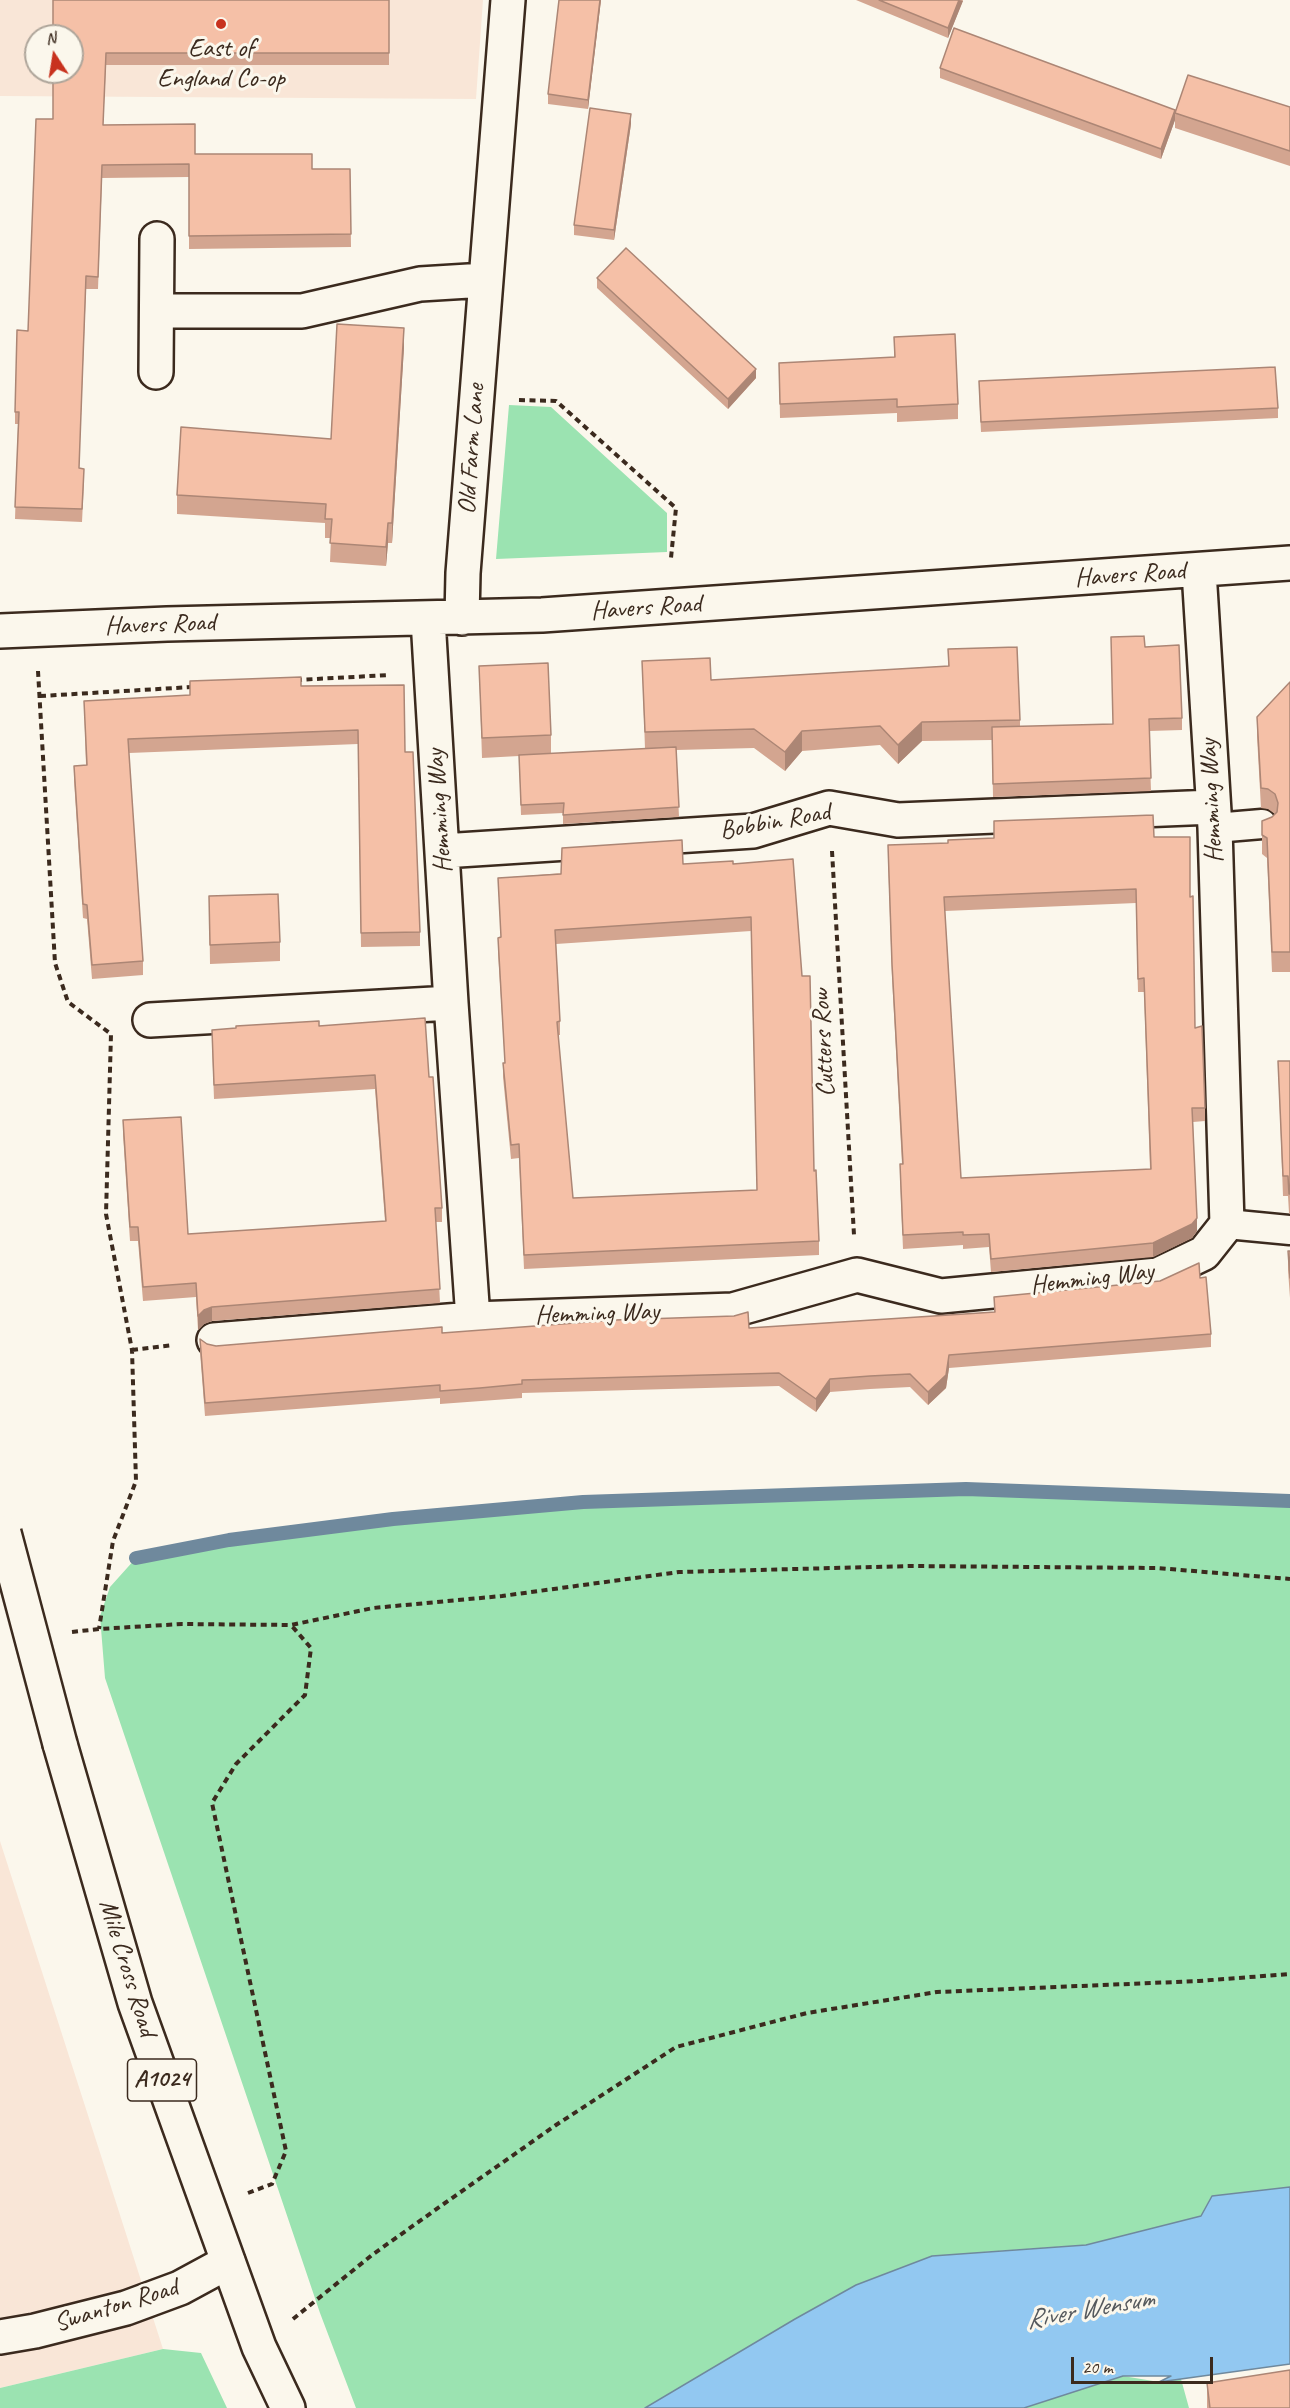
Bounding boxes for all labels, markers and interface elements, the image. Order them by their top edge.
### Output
marker: East of England Co-op [214,17,228,31]
north arrow [24,24,84,84]
text: N [44,28,58,49]
place label: East of England Co-op [157,33,285,94]
street label: Old Farm Lane [452,383,492,515]
street label: Havers Road [1074,556,1186,594]
street label: Havers Road [590,589,702,627]
street label: Havers Road [104,607,216,643]
street label: Hemming Way [1193,738,1231,864]
street label: Hemming Way [420,748,460,874]
street label: Bobbin Road [717,797,833,847]
street label: Cutters Row [806,988,842,1098]
street label: Hemming Way [1029,1256,1155,1302]
street label: Hemming Way [534,1296,660,1332]
street label: Mile Cross Road [91,1896,163,2040]
road number: A1024 [128,2059,196,2101]
street label: Swanton Road [50,2272,182,2340]
water label: River Wensum [1024,2283,1156,2337]
scale bar [1074,2345,1216,2383]
text: 20 m [1082,2356,1113,2378]

